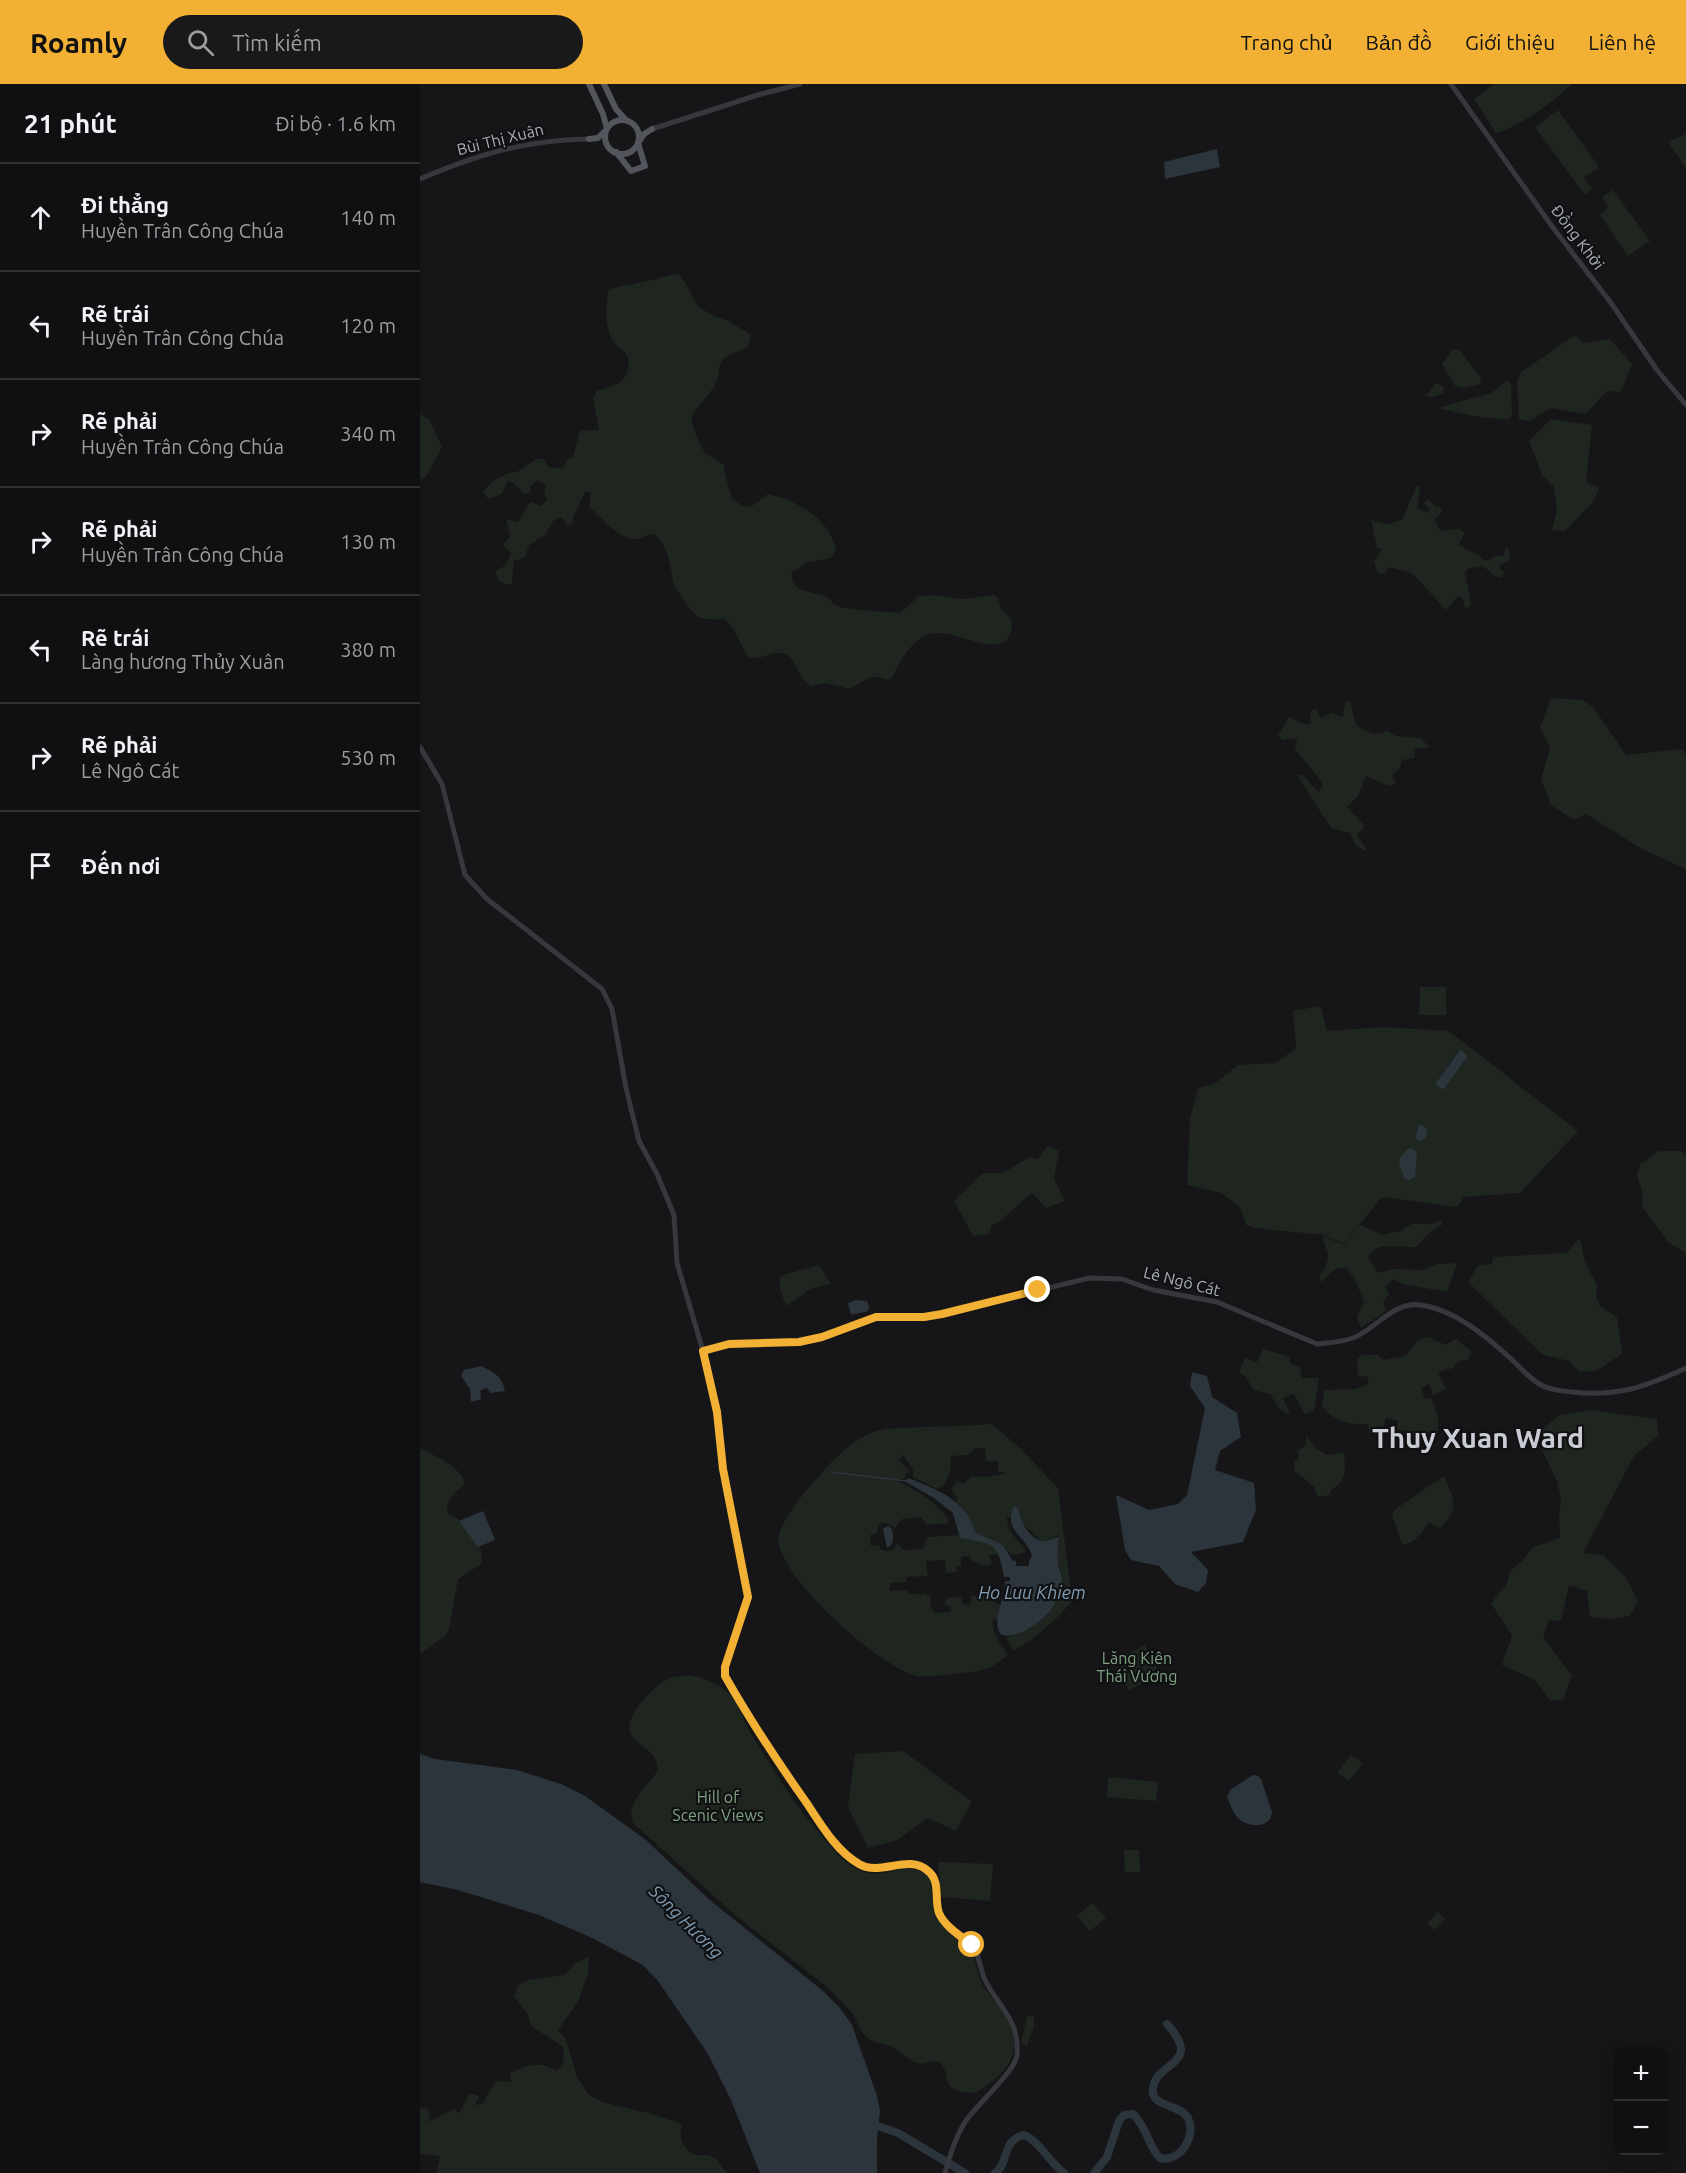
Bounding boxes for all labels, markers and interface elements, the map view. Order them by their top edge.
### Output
search box [163,15,583,69]
icon: search [184,26,217,59]
text: Roamly [30,27,127,58]
text: Tìm kiếm [232,30,322,55]
text: Trang chủ [1241,30,1333,54]
text: Bản đồ [1366,30,1432,54]
text: Giới thiệu [1465,30,1555,54]
text: Liên hệ [1588,30,1656,54]
text: 21 phút [24,109,117,138]
text: Đi bộ · 1.6 km [275,112,396,135]
street label: Bùi Thị Xuân [455,120,545,158]
text: Đi thẳng [81,192,169,217]
street label: Đồng Khởi [1548,199,1610,273]
icon: ahead [24,201,57,234]
text: 140 m [340,206,396,229]
text: Huyền Trân Công Chúa [81,219,284,242]
text: Rẽ trái [81,301,149,326]
icon: left [24,309,57,342]
text: 120 m [340,314,396,337]
text: Huyền Trân Công Chúa [81,326,284,349]
text: Rẽ phải [81,408,157,433]
icon: right [24,417,57,450]
text: 340 m [340,422,396,445]
text: Huyền Trân Công Chúa [81,435,284,458]
text: Rẽ phải [81,516,157,541]
icon: right [24,525,57,558]
text: 130 m [340,530,396,553]
text: Huyền Trân Công Chúa [81,543,284,566]
text: Rẽ trái [81,625,149,650]
icon: left [24,633,57,666]
text: 380 m [340,638,396,661]
text: Làng hương Thủy Xuân [81,650,285,673]
text: Rẽ phải [81,732,157,757]
icon: right [24,741,57,774]
text: 530 m [340,746,396,769]
text: Lê Ngô Cát [81,759,179,782]
icon: arrive [24,849,57,882]
text: Đến nơi [81,853,160,878]
street label: Lê Ngô Cát [1142,1263,1223,1299]
route end [1024,1276,1050,1302]
district label: Thuy Xuan Ward [1372,1422,1584,1453]
water label: Ho Luu Khiem [978,1582,1086,1602]
park label: Lăng Kiên Thái Vương [1097,1649,1177,1685]
park label: Hill of Scenic Views [672,1788,764,1824]
water label: Sông Hương [645,1880,728,1962]
route start [958,1931,984,1957]
map controls [1614,2047,1668,2155]
button: + [1614,2047,1668,2101]
button: − [1614,2101,1668,2155]

